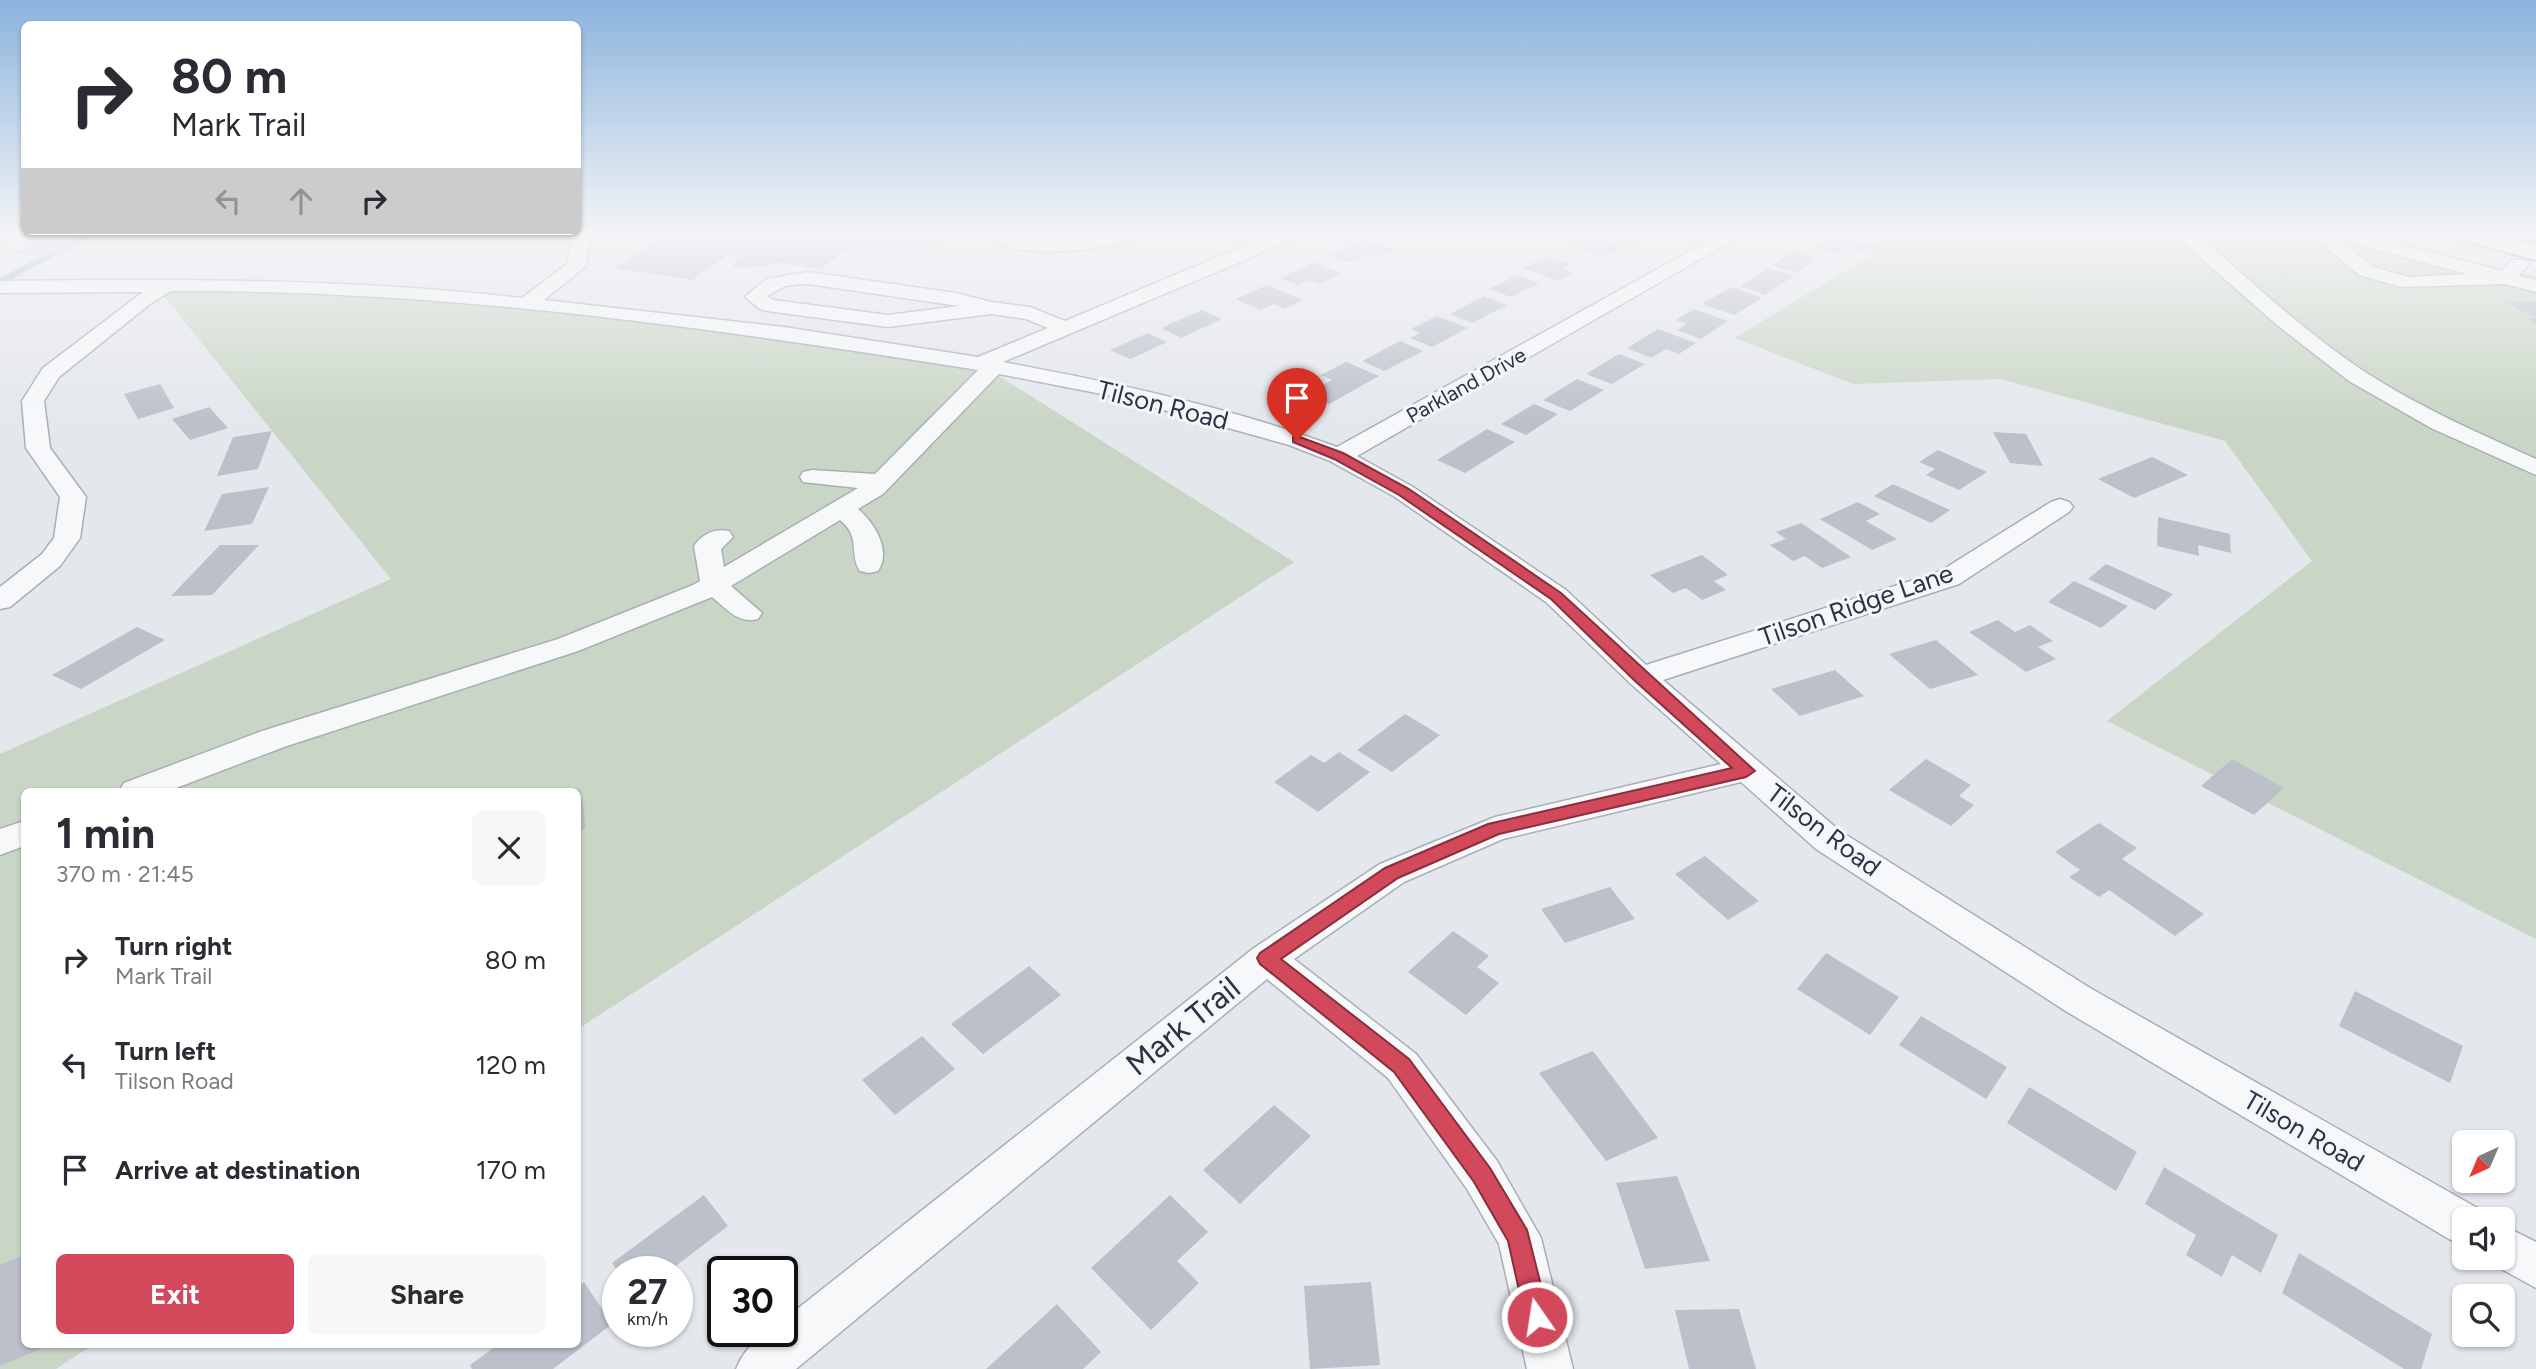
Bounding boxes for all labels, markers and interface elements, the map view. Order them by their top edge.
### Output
text: 80 m [171,46,287,105]
icon: right [56,49,147,140]
text: Mark Trail [171,106,306,144]
icon: left [209,182,247,220]
icon: ahead [282,182,320,220]
icon: right [355,182,393,220]
street label: Parkland Drive [1402,342,1530,428]
pin [1267,368,1327,440]
street label: Tilson Road [1094,373,1232,437]
icon: arrive [1278,379,1316,417]
street label: Tilson Ridge Lane [1755,557,1957,653]
street label: Tilson Road [1761,777,1887,883]
text: 1 min [56,808,155,859]
button: close [472,811,546,885]
text: 370 m · 21:45 [56,860,194,888]
text: Turn right [115,930,232,962]
icon: right [56,941,94,979]
text: 80 m [485,944,546,976]
text: Mark Trail [115,962,212,990]
street label: Mark Trail [1118,969,1248,1083]
text: Turn left [115,1035,216,1067]
icon: left [56,1046,94,1084]
text: 120 m [476,1049,546,1081]
text: Tilson Road [115,1067,234,1095]
street label: Tilson Road [2238,1084,2370,1178]
north arrow [2452,1130,2515,1194]
map controls [2452,1130,2515,1347]
icon: arrive [56,1151,94,1189]
text: Arrive at destination [115,1154,360,1186]
text: 170 m [476,1154,546,1186]
button: sound [2452,1207,2515,1270]
button: Exit [56,1254,294,1334]
button: Share [308,1254,546,1334]
speed limit sign: 30 [707,1256,798,1347]
text: 27 [628,1271,667,1313]
position arrow [1500,1280,1574,1354]
button: search [2452,1284,2515,1347]
text: km/h [627,1308,668,1330]

